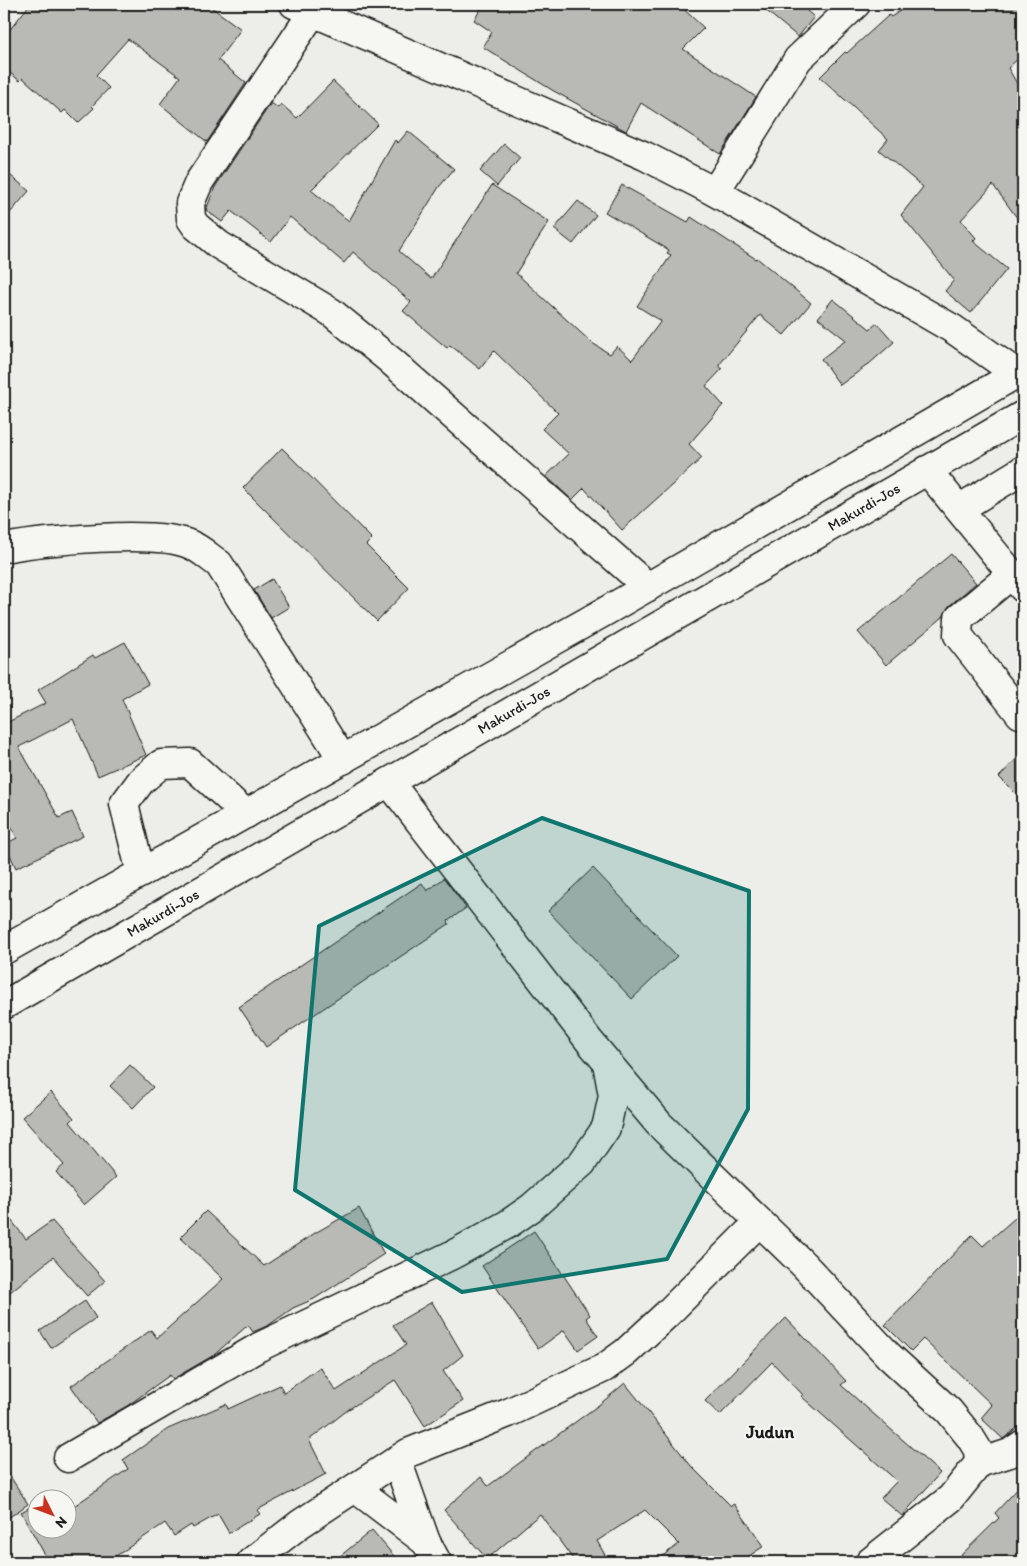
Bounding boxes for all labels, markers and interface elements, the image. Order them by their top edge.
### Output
street label: Makurdi-Jos [825,479,904,535]
street label: Makurdi-Jos [475,682,554,738]
street label: Makurdi-Jos [124,885,203,941]
district label: Judun [745,1421,794,1443]
north arrow [28,1488,78,1538]
text: N [52,1513,71,1532]

